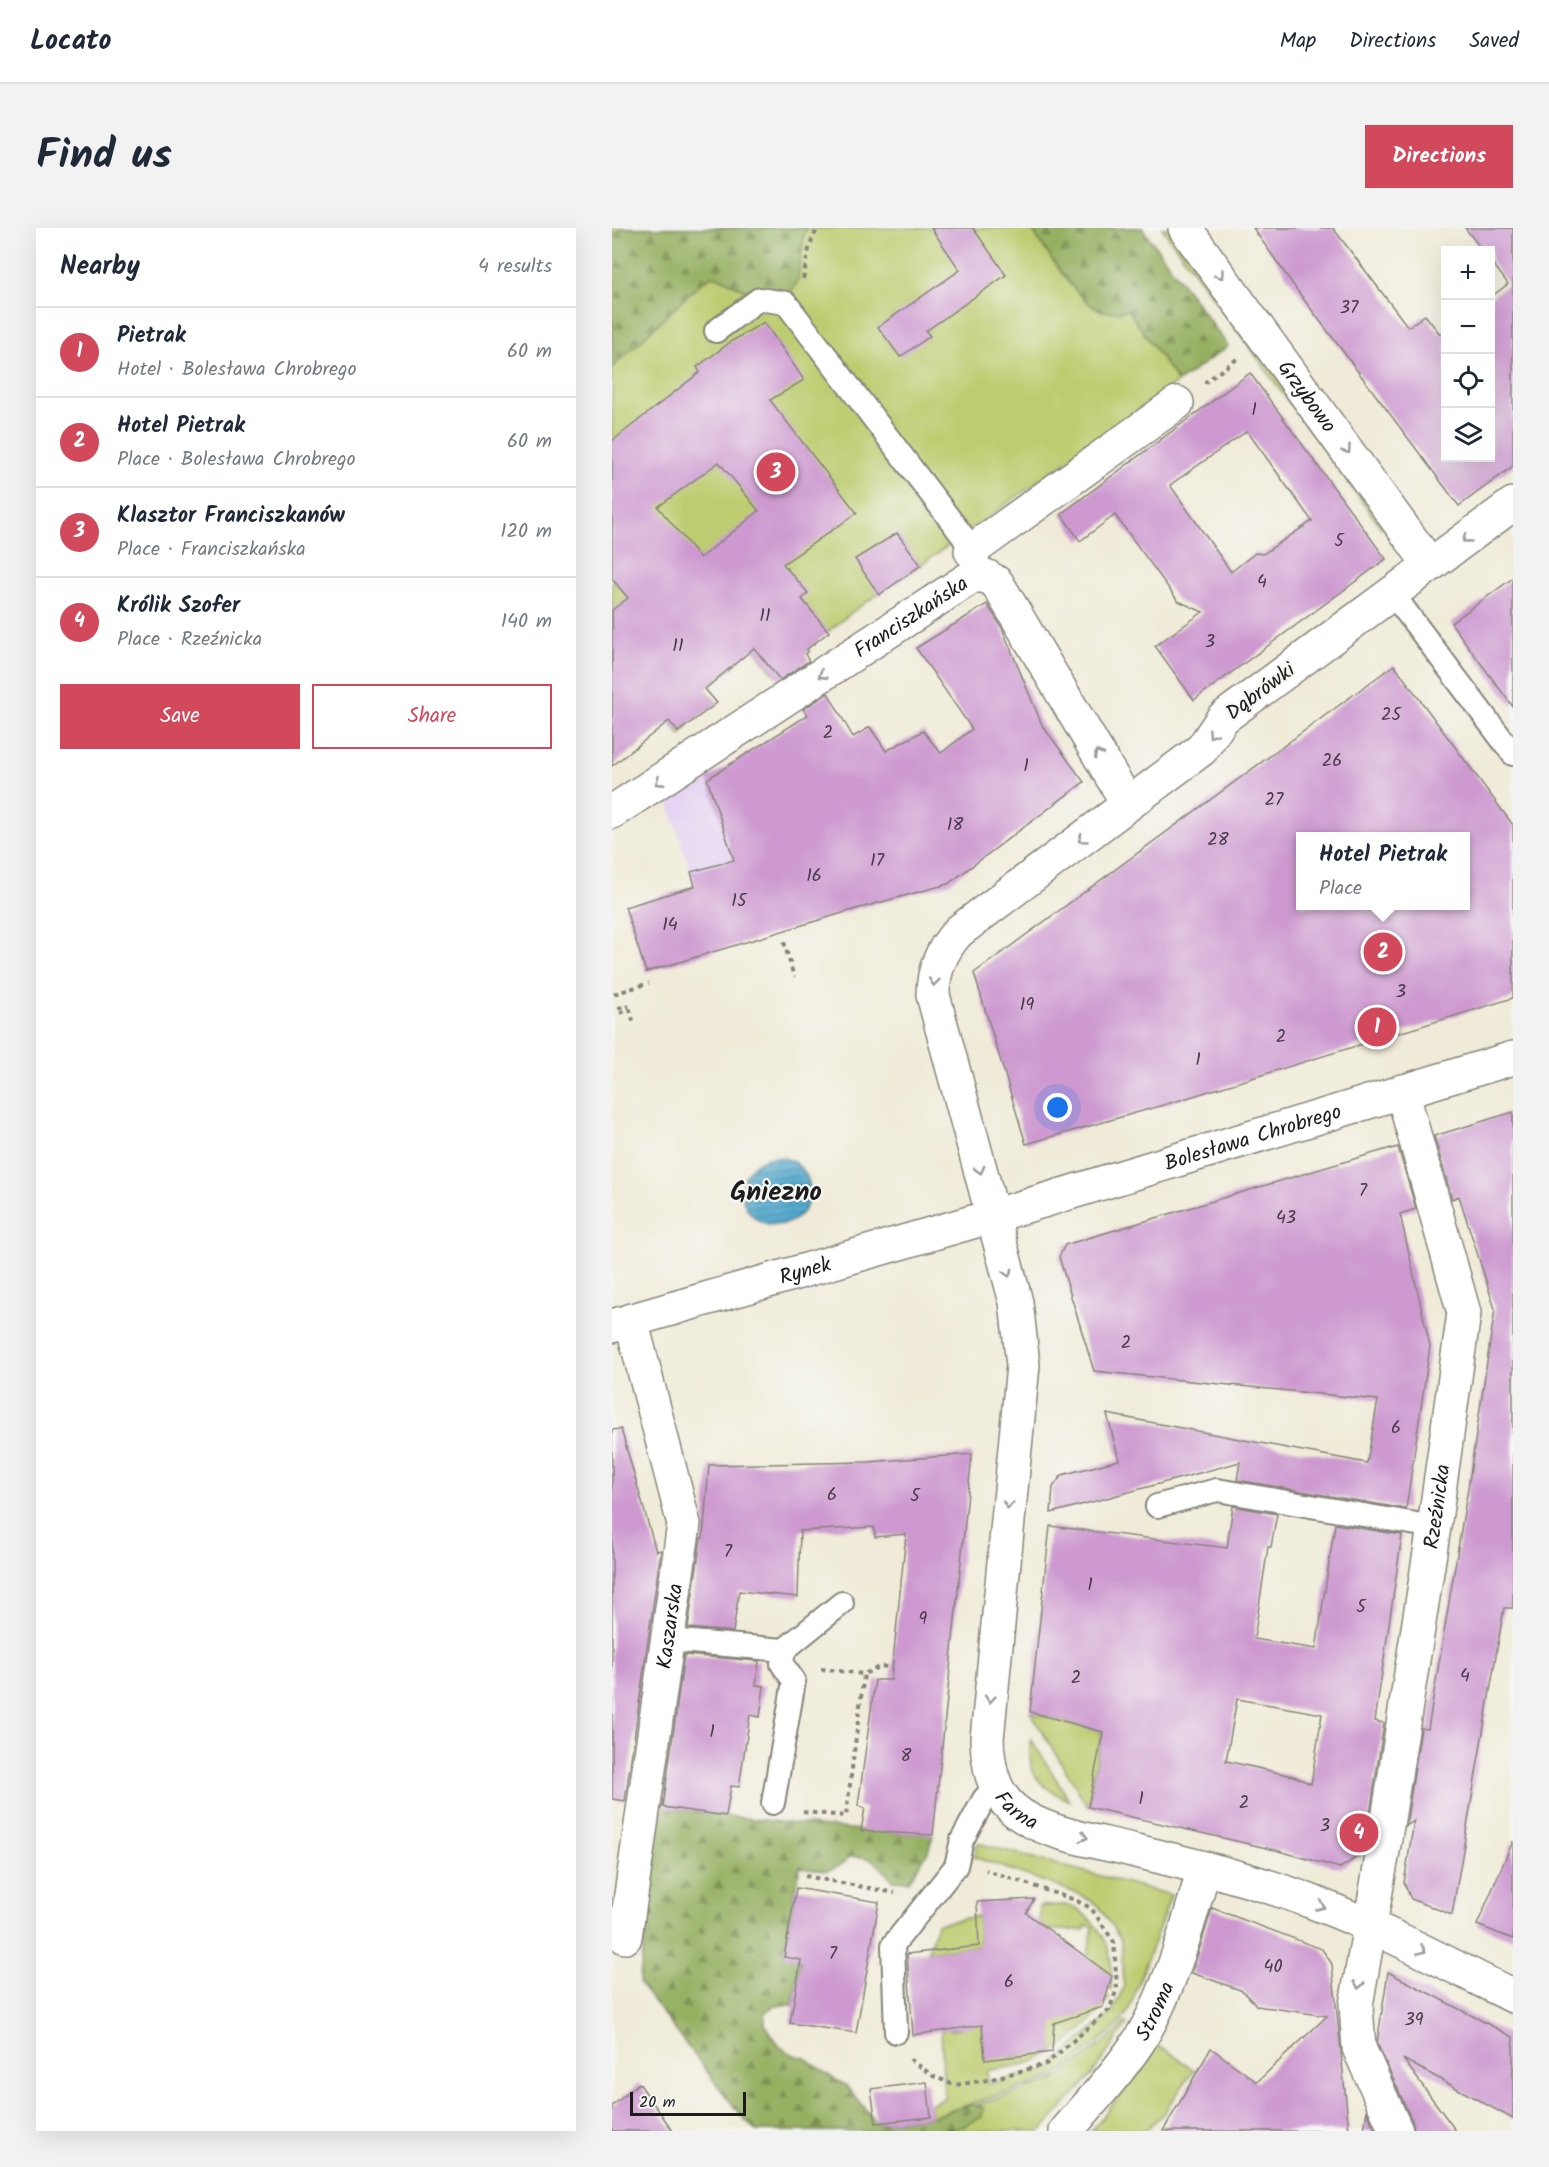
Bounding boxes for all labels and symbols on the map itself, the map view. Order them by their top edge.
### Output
one-way arrow [1213,269,1224,280]
house number: 37 [1340,294,1359,323]
street label: Grzybowo [1268,354,1344,440]
house number: 1 [1251,396,1257,425]
one-way arrow [1340,443,1351,454]
pin: 3 [756,450,796,494]
house number: 5 [1334,527,1345,556]
one-way arrow [1461,532,1472,543]
street label: Franciszkańska [848,568,976,668]
house number: 4 [1257,568,1267,597]
house number: 11 [759,602,771,631]
house number: 3 [1205,628,1215,657]
house number: 11 [672,632,684,661]
street label: Dąbrówki [1219,654,1304,729]
one-way arrow [818,668,828,680]
house number: 25 [1381,701,1402,730]
house number: 2 [823,719,833,748]
one-way arrow [1208,727,1219,738]
house number: 26 [1322,747,1342,776]
one-way arrow [1094,750,1106,760]
house number: 1 [1023,752,1029,781]
one-way arrow [654,774,665,785]
house number: 27 [1265,786,1284,815]
house number: 18 [947,811,963,840]
house number: 28 [1207,826,1229,855]
one-way arrow [1077,832,1088,843]
house number: 17 [870,847,885,876]
house number: 16 [806,862,822,891]
house number: 15 [731,887,748,916]
house number: 14 [662,911,678,940]
pin: 2 [1364,930,1402,974]
one-way arrow [928,977,941,986]
house number: 3 [1396,978,1406,1007]
house number: 19 [1020,991,1034,1020]
pin: 1 [1358,1004,1396,1050]
house number: 2 [1276,1023,1286,1052]
house number: 1 [1195,1046,1201,1075]
your location [1043,1093,1072,1122]
street label: Bolesława Chrobrego [1161,1096,1346,1181]
one-way arrow [973,1164,985,1175]
district label: Gniezno [730,1171,822,1214]
house number: 7 [1359,1177,1368,1206]
house number: 43 [1276,1204,1296,1233]
street label: Rynek [776,1248,836,1295]
one-way arrow [1001,1267,1013,1278]
house number: 2 [1121,1329,1131,1358]
house number: 6 [1391,1414,1401,1443]
street label: Rzeźnicka [1416,1462,1461,1552]
house number: 6 [827,1481,837,1510]
house number: 5 [910,1482,921,1511]
one-way arrow [1002,1500,1015,1509]
house number: 7 [724,1538,733,1567]
house number: 1 [1087,1571,1093,1600]
street label: Kaszarska [648,1581,693,1671]
house number: 5 [1356,1593,1367,1622]
house number: 9 [919,1605,928,1634]
house number: 4 [1460,1662,1470,1691]
house number: 2 [1071,1664,1081,1693]
one-way arrow [984,1694,997,1703]
house number: 1 [709,1718,715,1747]
house number: 8 [901,1742,912,1771]
street label: Farna [985,1785,1043,1840]
house number: 1 [1138,1785,1144,1814]
house number: 2 [1239,1789,1249,1818]
pin: 4 [1340,1810,1378,1856]
house number: 3 [1320,1812,1330,1841]
one-way arrow [1079,1830,1089,1843]
one-way arrow [1314,1899,1325,1911]
house number: 7 [829,1940,838,1969]
one-way arrow [1415,1943,1426,1955]
house number: 40 [1264,1953,1282,1982]
house number: 6 [1004,1968,1014,1997]
street label: Stroma [1128,1977,1184,2048]
one-way arrow [1353,1979,1366,1989]
house number: 39 [1404,2006,1424,2035]
scale bar [630,2089,746,2116]

